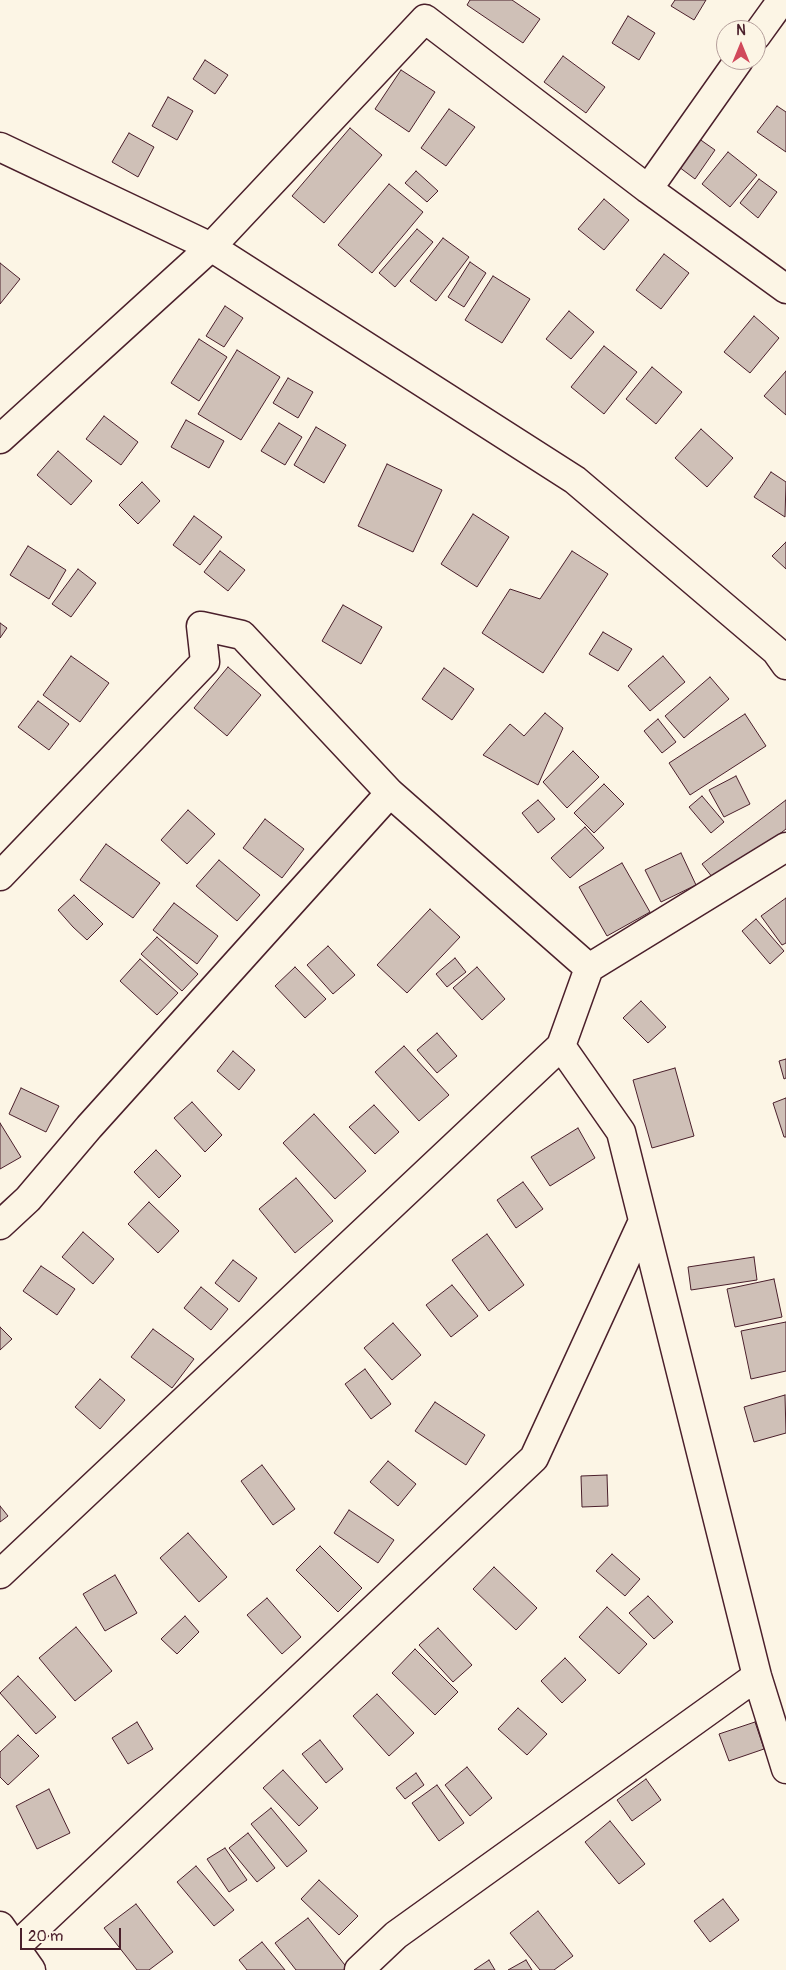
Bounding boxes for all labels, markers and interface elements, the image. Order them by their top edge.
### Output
north arrow [716,20,766,70]
text: N [736,22,746,39]
scale bar [22,1918,124,1950]
text: 20 m [28,1927,63,1946]

